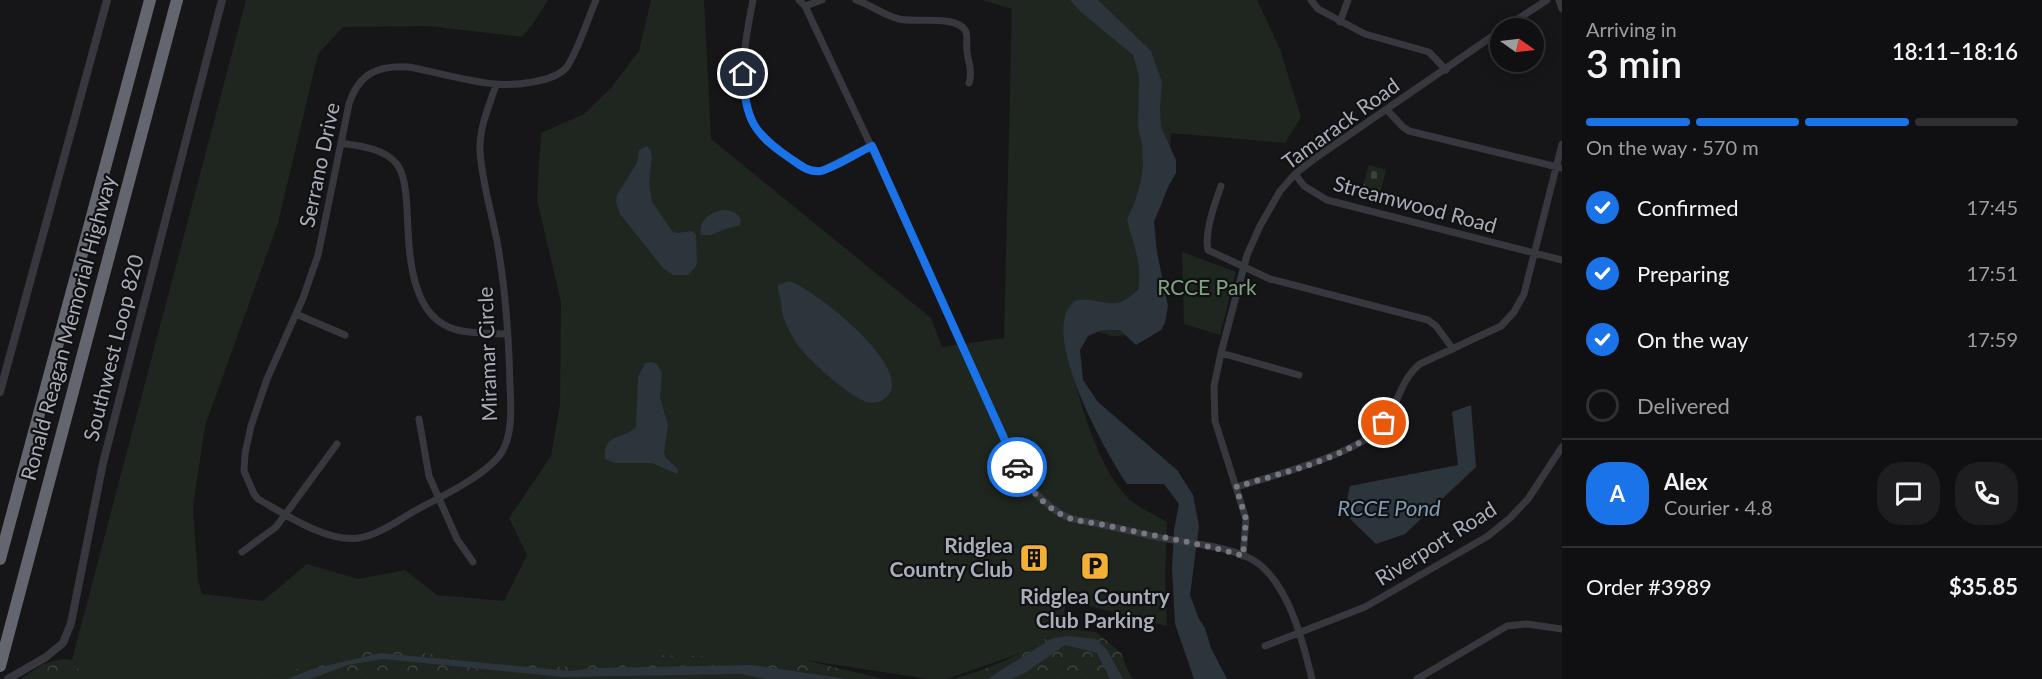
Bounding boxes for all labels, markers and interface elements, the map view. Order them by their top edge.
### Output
text: Arriving in [1586,17,1677,41]
north arrow [1490,18,1544,72]
map controls [1490,18,1544,72]
text: 18:11–18:16 [1892,38,2018,65]
text: 3 min [1586,40,1682,86]
pin [717,48,768,99]
icon: home [726,57,759,90]
street label: Tamarack Road [1277,72,1404,174]
street label: Serrano Drive [293,100,344,229]
text: On the way · 570 m [1586,135,1759,159]
street label: Streamwood Road [1331,170,1500,237]
street label: Ronald Reagan Memorial Highway [15,172,120,483]
icon: check [1586,191,1619,224]
text: Confirmed [1637,194,1739,221]
text: 17:45 [1967,195,2018,219]
street label: Southwest Loop 820 [77,252,148,443]
icon: check [1586,257,1619,290]
text: Preparing [1637,260,1729,287]
text: 17:51 [1967,261,2018,285]
park label: RCCE Park [1157,274,1257,299]
street label: Miramar Circle [472,286,501,422]
icon: check [1586,323,1619,356]
text: On the way [1637,326,1748,353]
text: 17:59 [1967,327,2018,351]
text: Delivered [1637,392,1730,419]
pin [1358,397,1409,448]
icon: bag [1367,406,1400,439]
courier [987,437,1047,497]
icon: car [1001,451,1034,484]
button: chat [1877,462,1940,525]
button: phone [1955,462,2018,525]
text: Alex [1664,468,1708,495]
text: A [1610,480,1625,507]
water label: RCCE Pond [1337,494,1441,521]
text: Courier · 4.8 [1664,495,1773,519]
street label: Riverport Road [1370,496,1500,590]
place label: Ridglea Country Club [890,532,1013,581]
building icon: Ridglea Country Club [1018,542,1050,574]
parking icon: Ridglea Country Club Parking [1079,550,1111,582]
text: Order #3989 [1586,573,1712,600]
text: $35.85 [1949,573,2018,600]
place label: Ridglea Country Club Parking [1020,583,1171,632]

